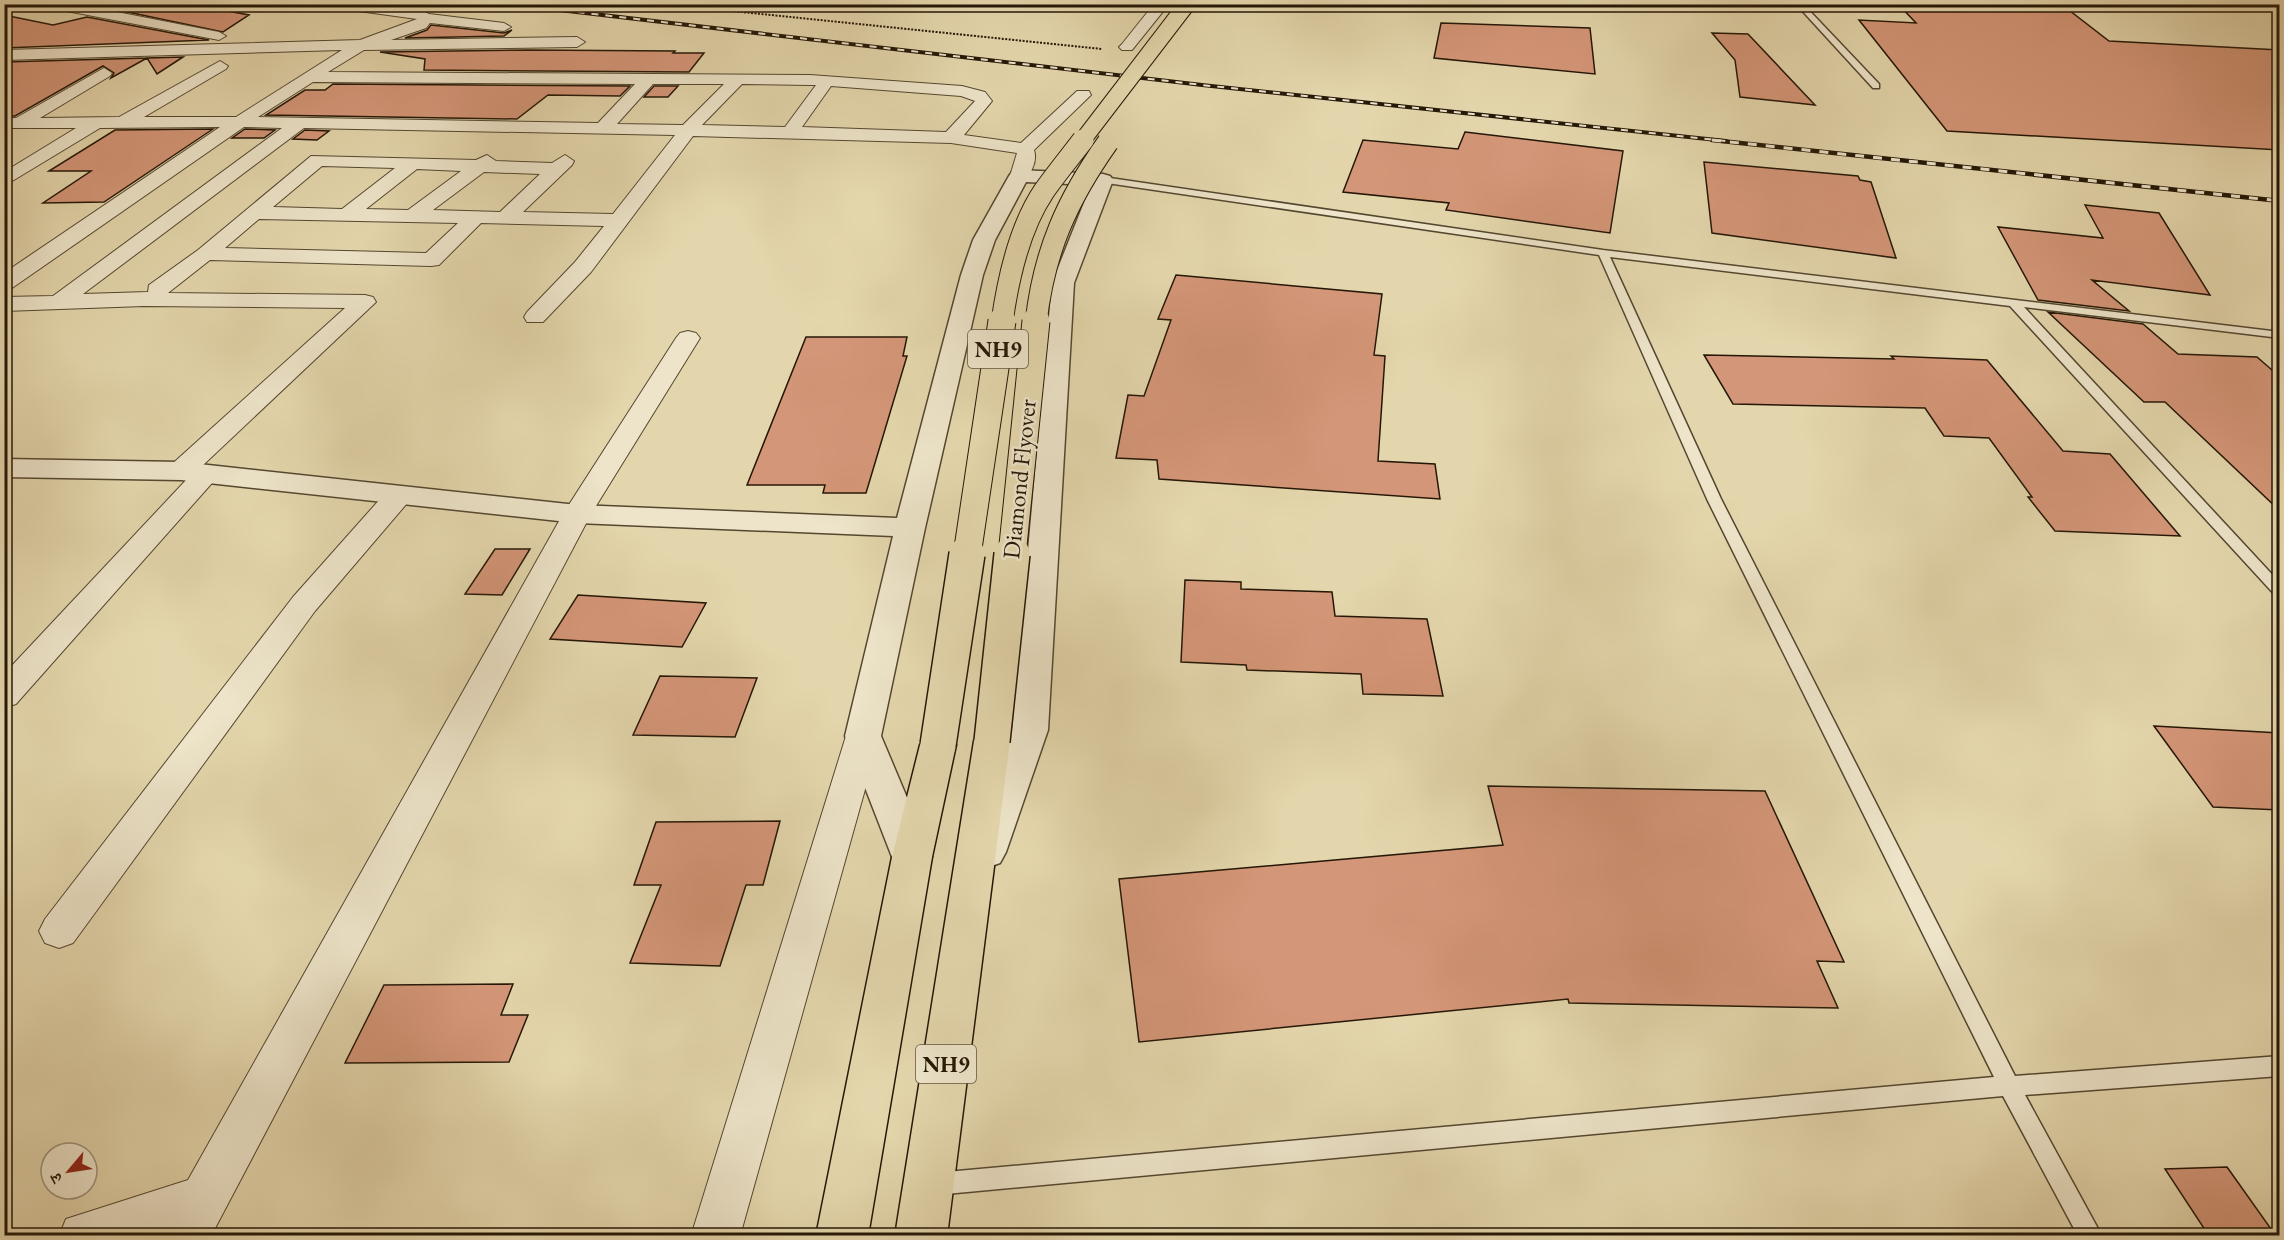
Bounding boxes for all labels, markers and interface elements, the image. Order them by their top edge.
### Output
road number: NH9 [968,330,1028,368]
street label: Diamond Flyover [995,398,1043,560]
road number: NH9 [916,1045,976,1083]
north arrow [39,1141,99,1201]
text: उ [44,1168,68,1188]

